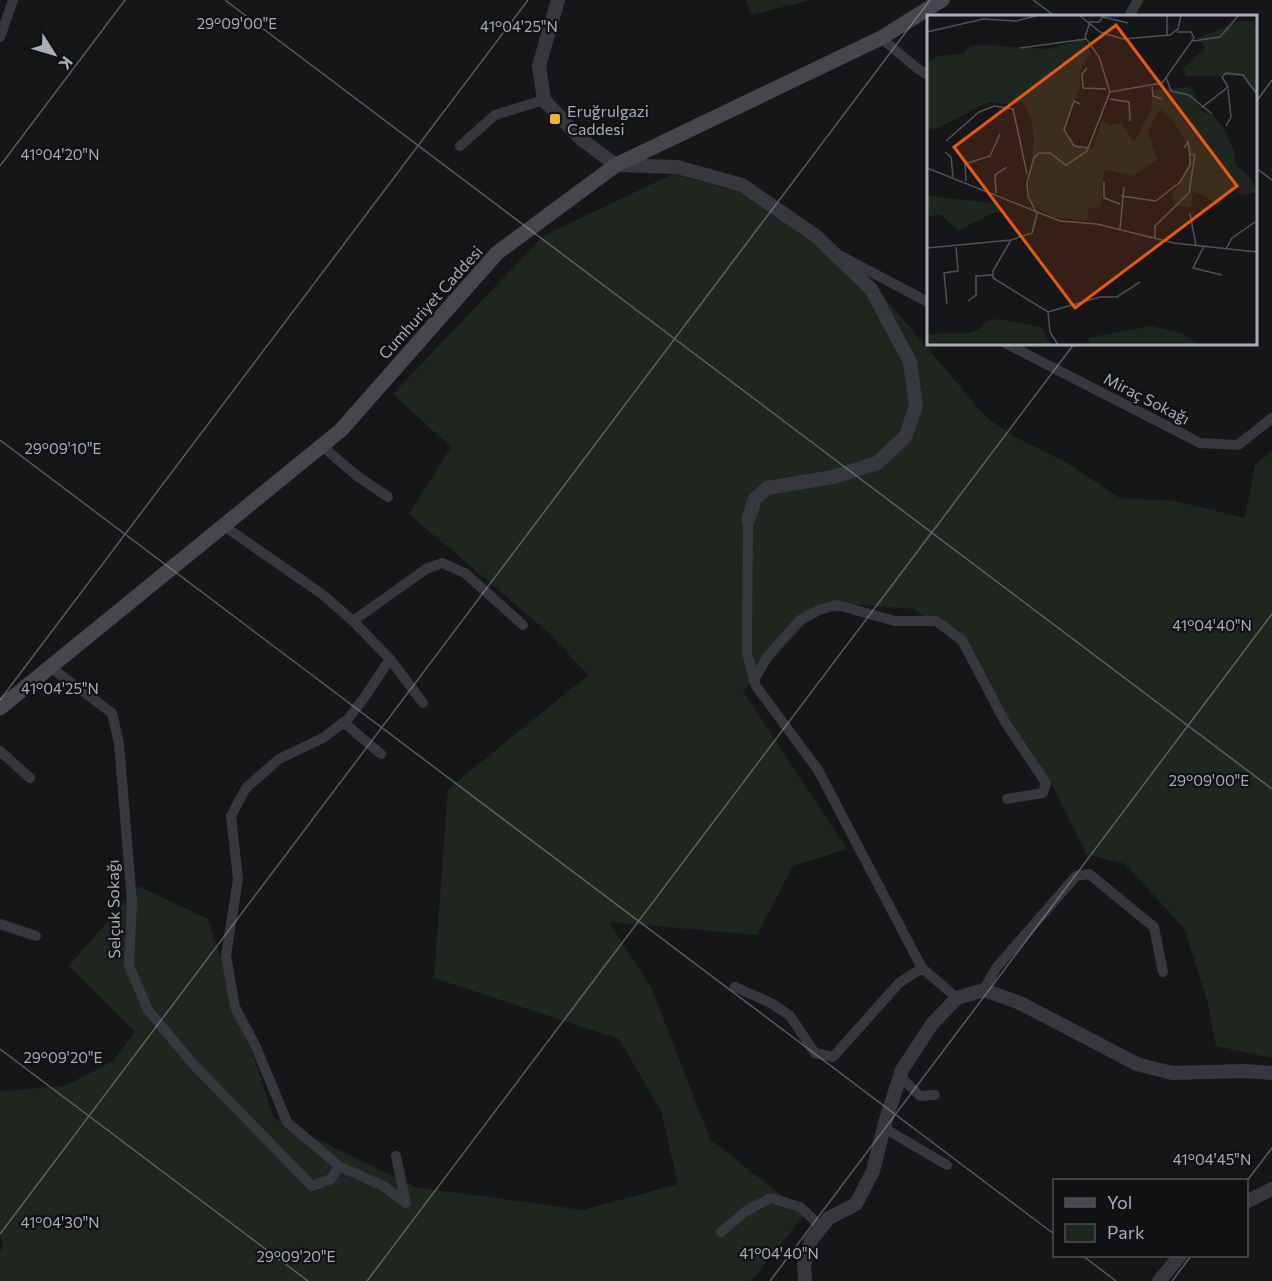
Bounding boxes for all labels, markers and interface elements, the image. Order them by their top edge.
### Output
text: 29°09'00"E [197,14,277,32]
inset map [927,15,1257,345]
text: 41°04'25"N [480,17,558,35]
north arrow [24,24,84,84]
text: K [55,53,77,74]
place label: Eruğrulgazi Caddesi [567,101,649,138]
marker: Eruğrulgazi Caddesi [548,112,562,126]
text: 41°04'20"N [21,145,99,163]
street label: Cumhuriyet Caddesi [374,241,486,363]
street label: Miraç Sokağı [1101,368,1193,428]
text: 29°09'10"E [24,439,102,457]
text: 41°04'40"N [1172,616,1252,634]
text: 41°04'25"N [21,679,99,697]
text: 29°09'00"E [1169,771,1249,789]
street label: Selçuk Sokağı [103,859,123,959]
text: 29°09'20"E [24,1048,103,1066]
text: 41°04'45"N [1173,1150,1251,1168]
legend [1053,1179,1248,1257]
text: Yol [1107,1191,1132,1213]
text: 41°04'30"N [20,1213,100,1231]
text: Park [1107,1221,1145,1243]
text: 41°04'40"N [739,1244,819,1262]
text: 29°09'20"E [257,1247,336,1265]

